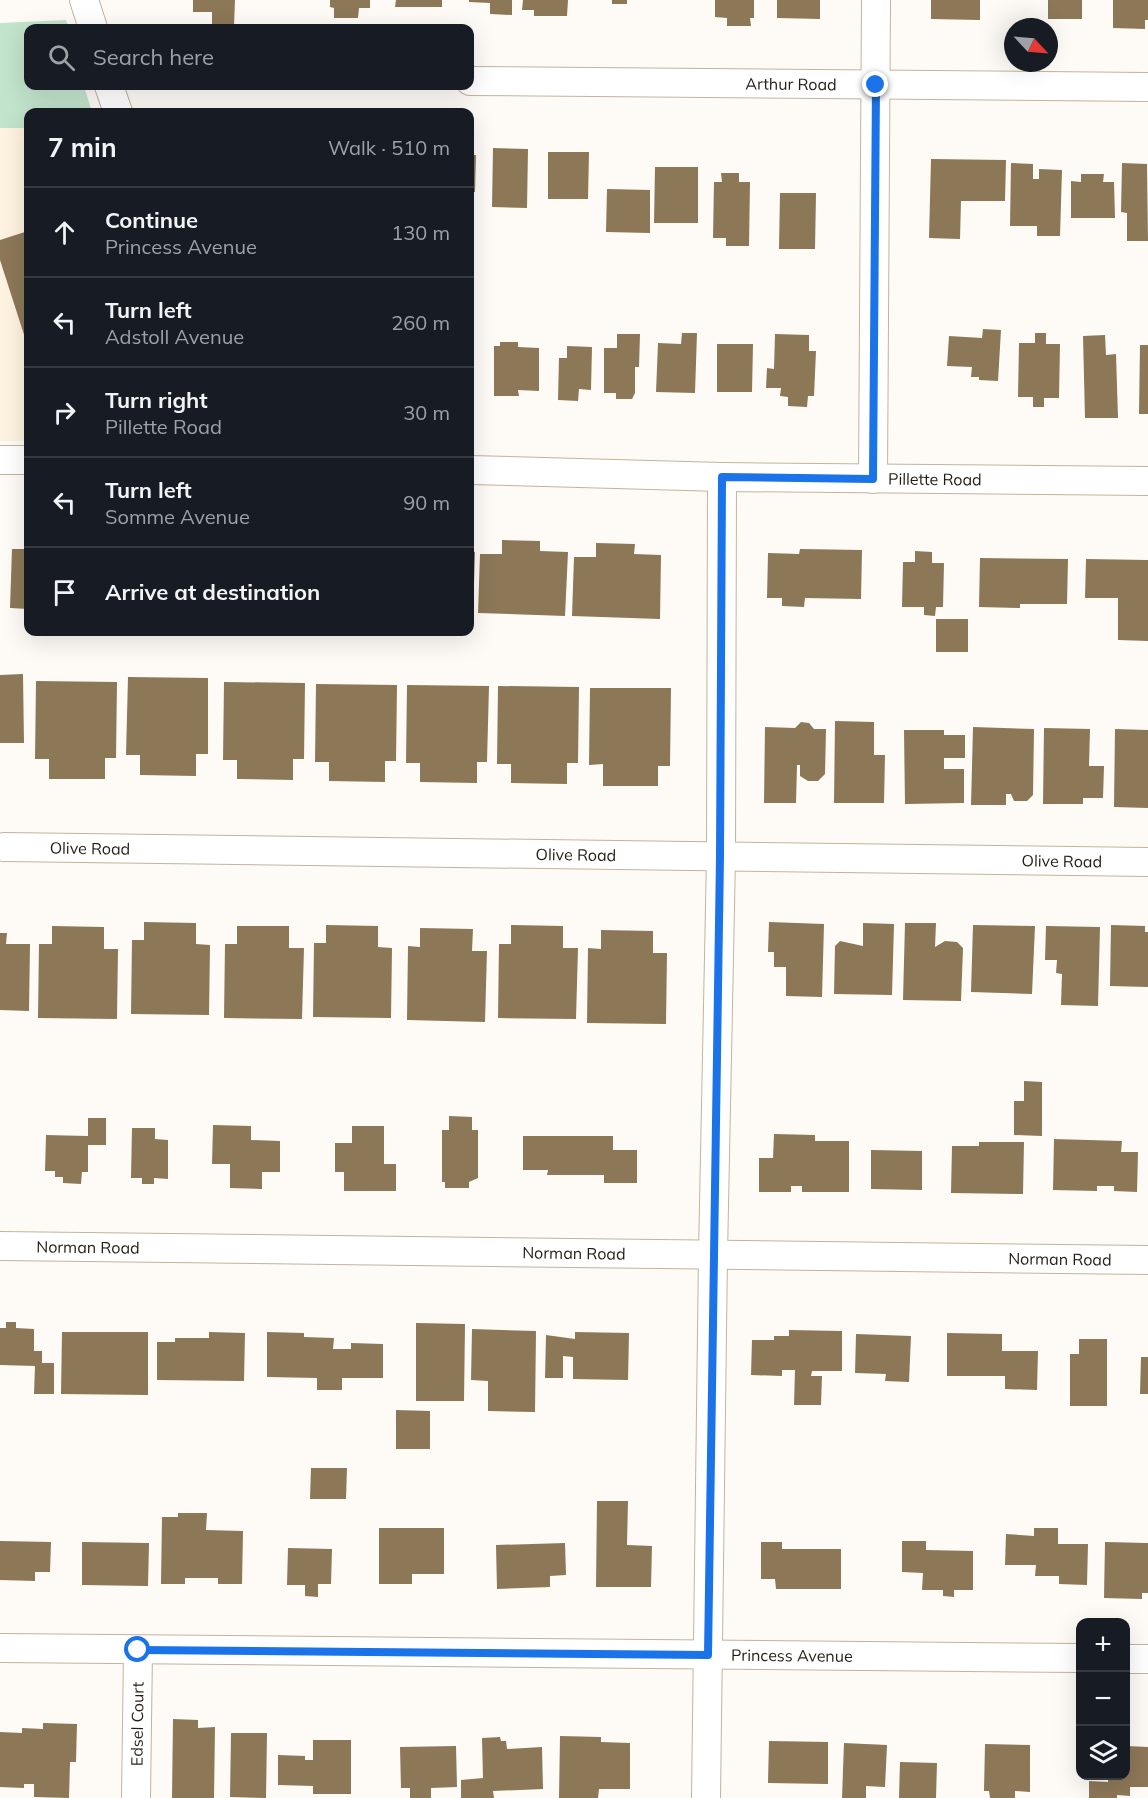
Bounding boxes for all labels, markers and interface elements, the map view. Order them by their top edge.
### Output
north arrow [1004,18,1058,72]
search box [24,24,474,90]
icon: search [45,41,78,74]
text: Search here [93,43,214,71]
route end [862,71,888,97]
street label: Arthur Road [745,73,837,94]
text: 7 min [48,131,117,164]
text: Walk · 510 m [328,135,450,160]
text: Continue [105,206,198,234]
icon: ahead [48,216,81,249]
text: 130 m [391,220,450,245]
text: Princess Avenue [105,234,257,259]
text: Turn left [105,296,192,324]
icon: left [48,306,81,339]
text: 260 m [391,310,450,335]
text: Adstoll Avenue [105,324,244,349]
text: Turn right [105,386,208,414]
icon: right [48,396,81,429]
text: 30 m [403,400,450,425]
text: Pillette Road [105,414,222,439]
street label: Pillette Road [888,469,982,489]
text: Turn left [105,476,192,504]
icon: left [48,486,81,519]
text: 90 m [403,490,450,515]
text: Somme Avenue [105,504,250,529]
icon: arrive [48,576,81,609]
text: Arrive at destination [105,578,320,606]
street label: Olive Road [50,838,130,859]
street label: Olive Road [536,844,616,865]
street label: Olive Road [1022,850,1102,871]
street label: Norman Road [36,1236,140,1258]
street label: Norman Road [522,1242,626,1264]
street label: Norman Road [1008,1248,1112,1270]
map controls [1076,1618,1130,1780]
button: + [1076,1618,1130,1672]
route start [124,1636,150,1662]
street label: Princess Avenue [731,1645,853,1666]
button: − [1076,1672,1130,1726]
street label: Edsel Court [126,1681,148,1766]
button: layers [1076,1726,1130,1780]

